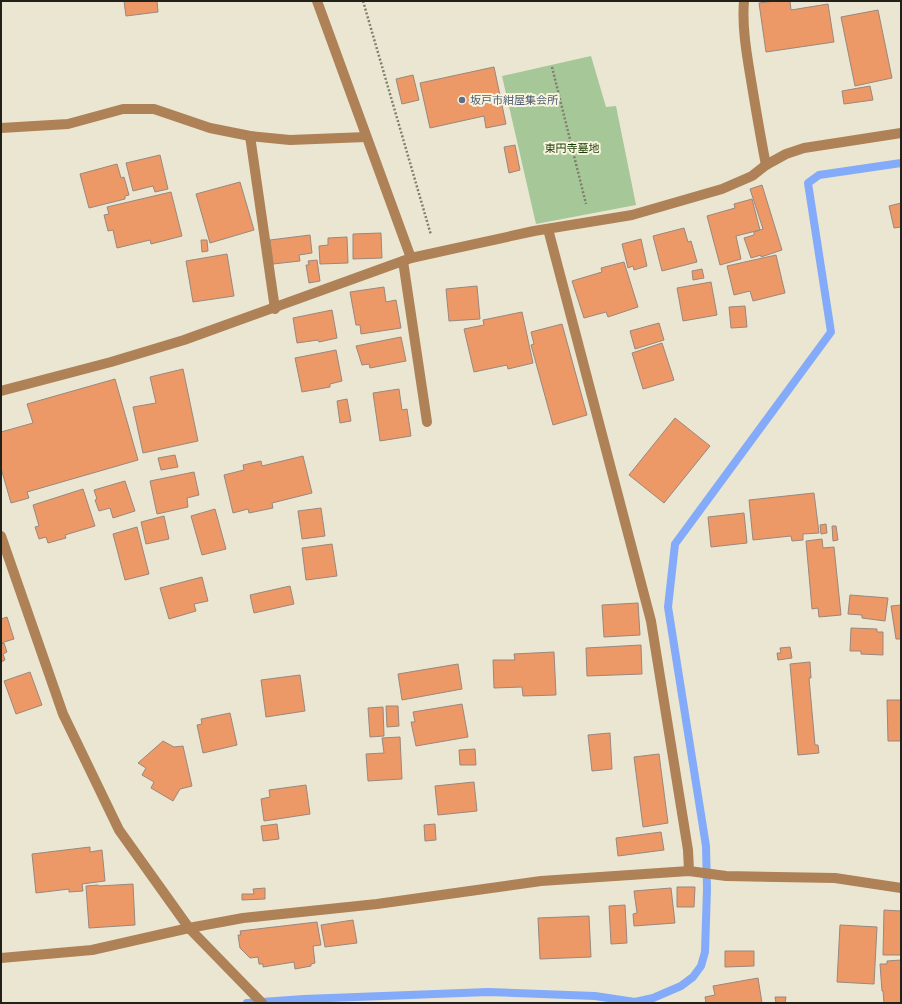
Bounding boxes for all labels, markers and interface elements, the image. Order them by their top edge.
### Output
place label: 坂戸市紺屋集会所 [470,93,559,106]
marker: 坂戸市紺屋集会所 [457,95,467,105]
park label: 東円寺墓地 [545,141,600,154]

